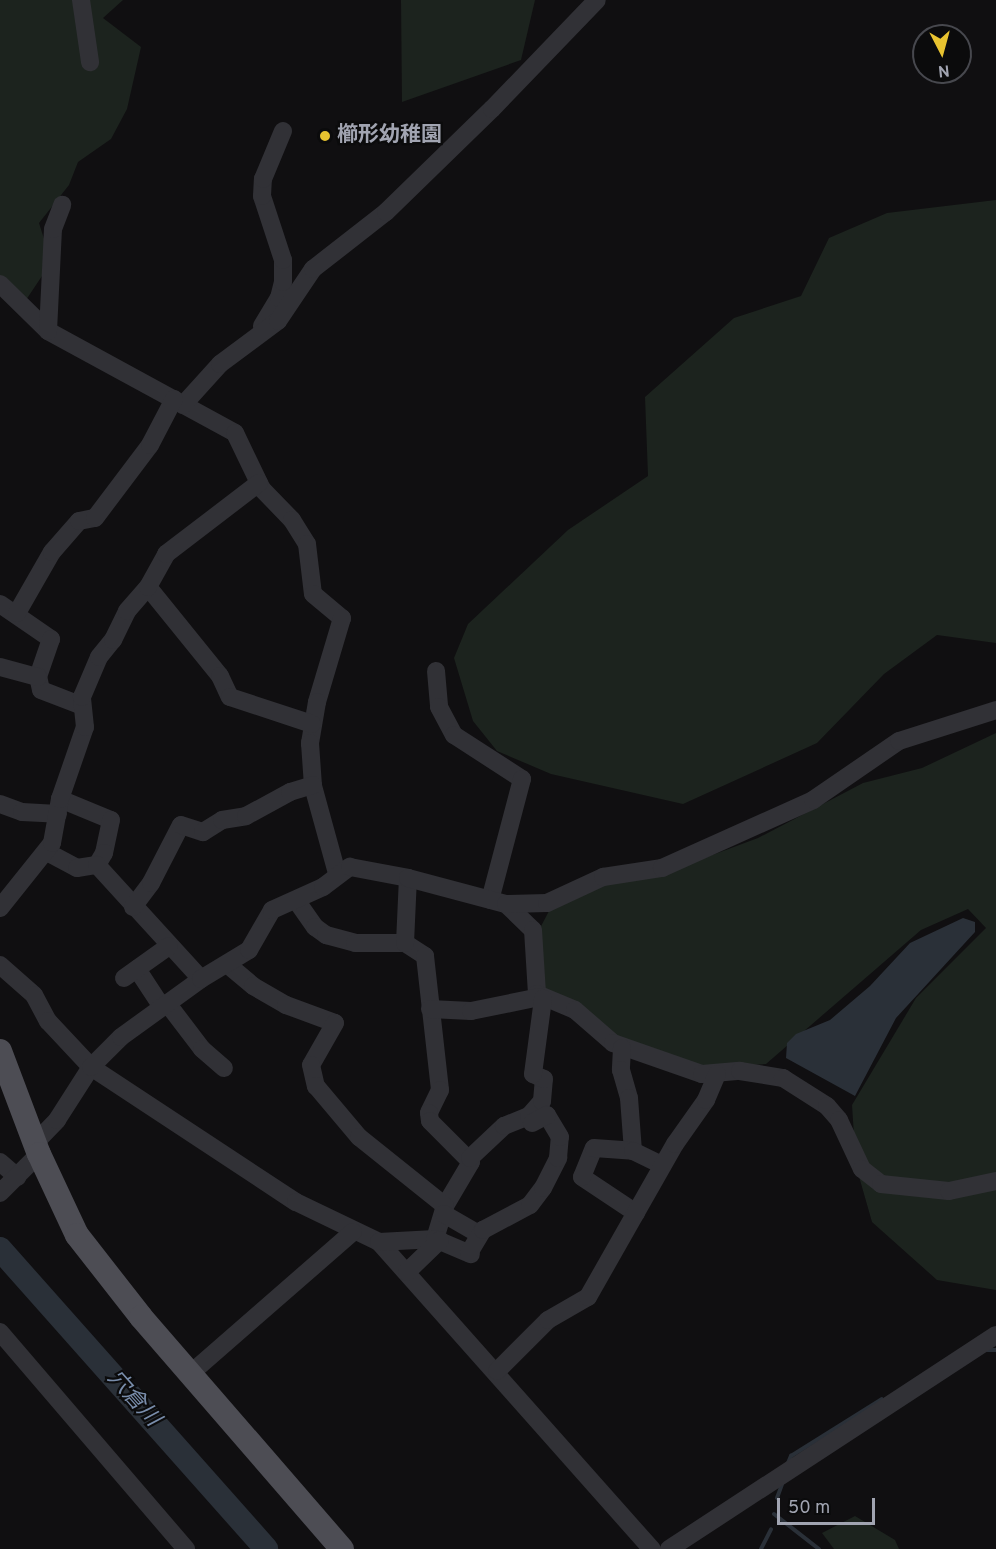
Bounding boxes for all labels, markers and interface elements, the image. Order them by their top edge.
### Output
north arrow [912,24,972,84]
text: N [937,59,950,80]
place label: 櫛形幼稚園 [337,123,442,149]
marker: 櫛形幼稚園 [318,129,332,143]
water label: 穴倉川 [101,1366,165,1432]
scale bar [780,1486,878,1524]
text: 50 m [788,1497,830,1520]

